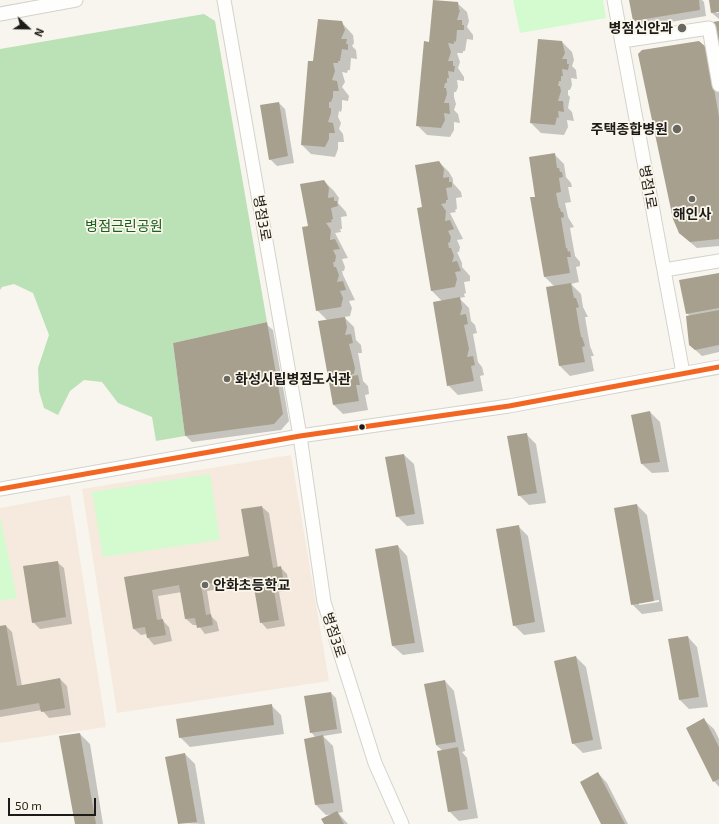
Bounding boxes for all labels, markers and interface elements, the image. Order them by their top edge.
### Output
north arrow [8,8,48,48]
place label: 병점신안과 [609,20,673,36]
marker: 병점신안과 [676,22,688,34]
text: N [32,27,47,39]
place label: 주택종합병원 [591,121,668,137]
marker: 주택종합병원 [671,123,683,135]
street label: 병점1로 [636,164,660,210]
street label: 병점3로 [250,194,274,242]
marker: 해인사 [687,194,697,204]
place label: 해인사 [673,206,711,222]
park label: 병점근린공원 [85,218,163,234]
place label: 화성시립병점도서관 [235,371,351,387]
marker: 화성시립병점도서관 [222,374,232,384]
unlabelled marker [357,422,367,432]
place label: 안화초등학교 [213,577,290,593]
marker: 안화초등학교 [200,580,210,590]
street label: 병점3로 [319,610,349,660]
scale bar [10,790,98,816]
text: 50 m [15,798,42,812]

